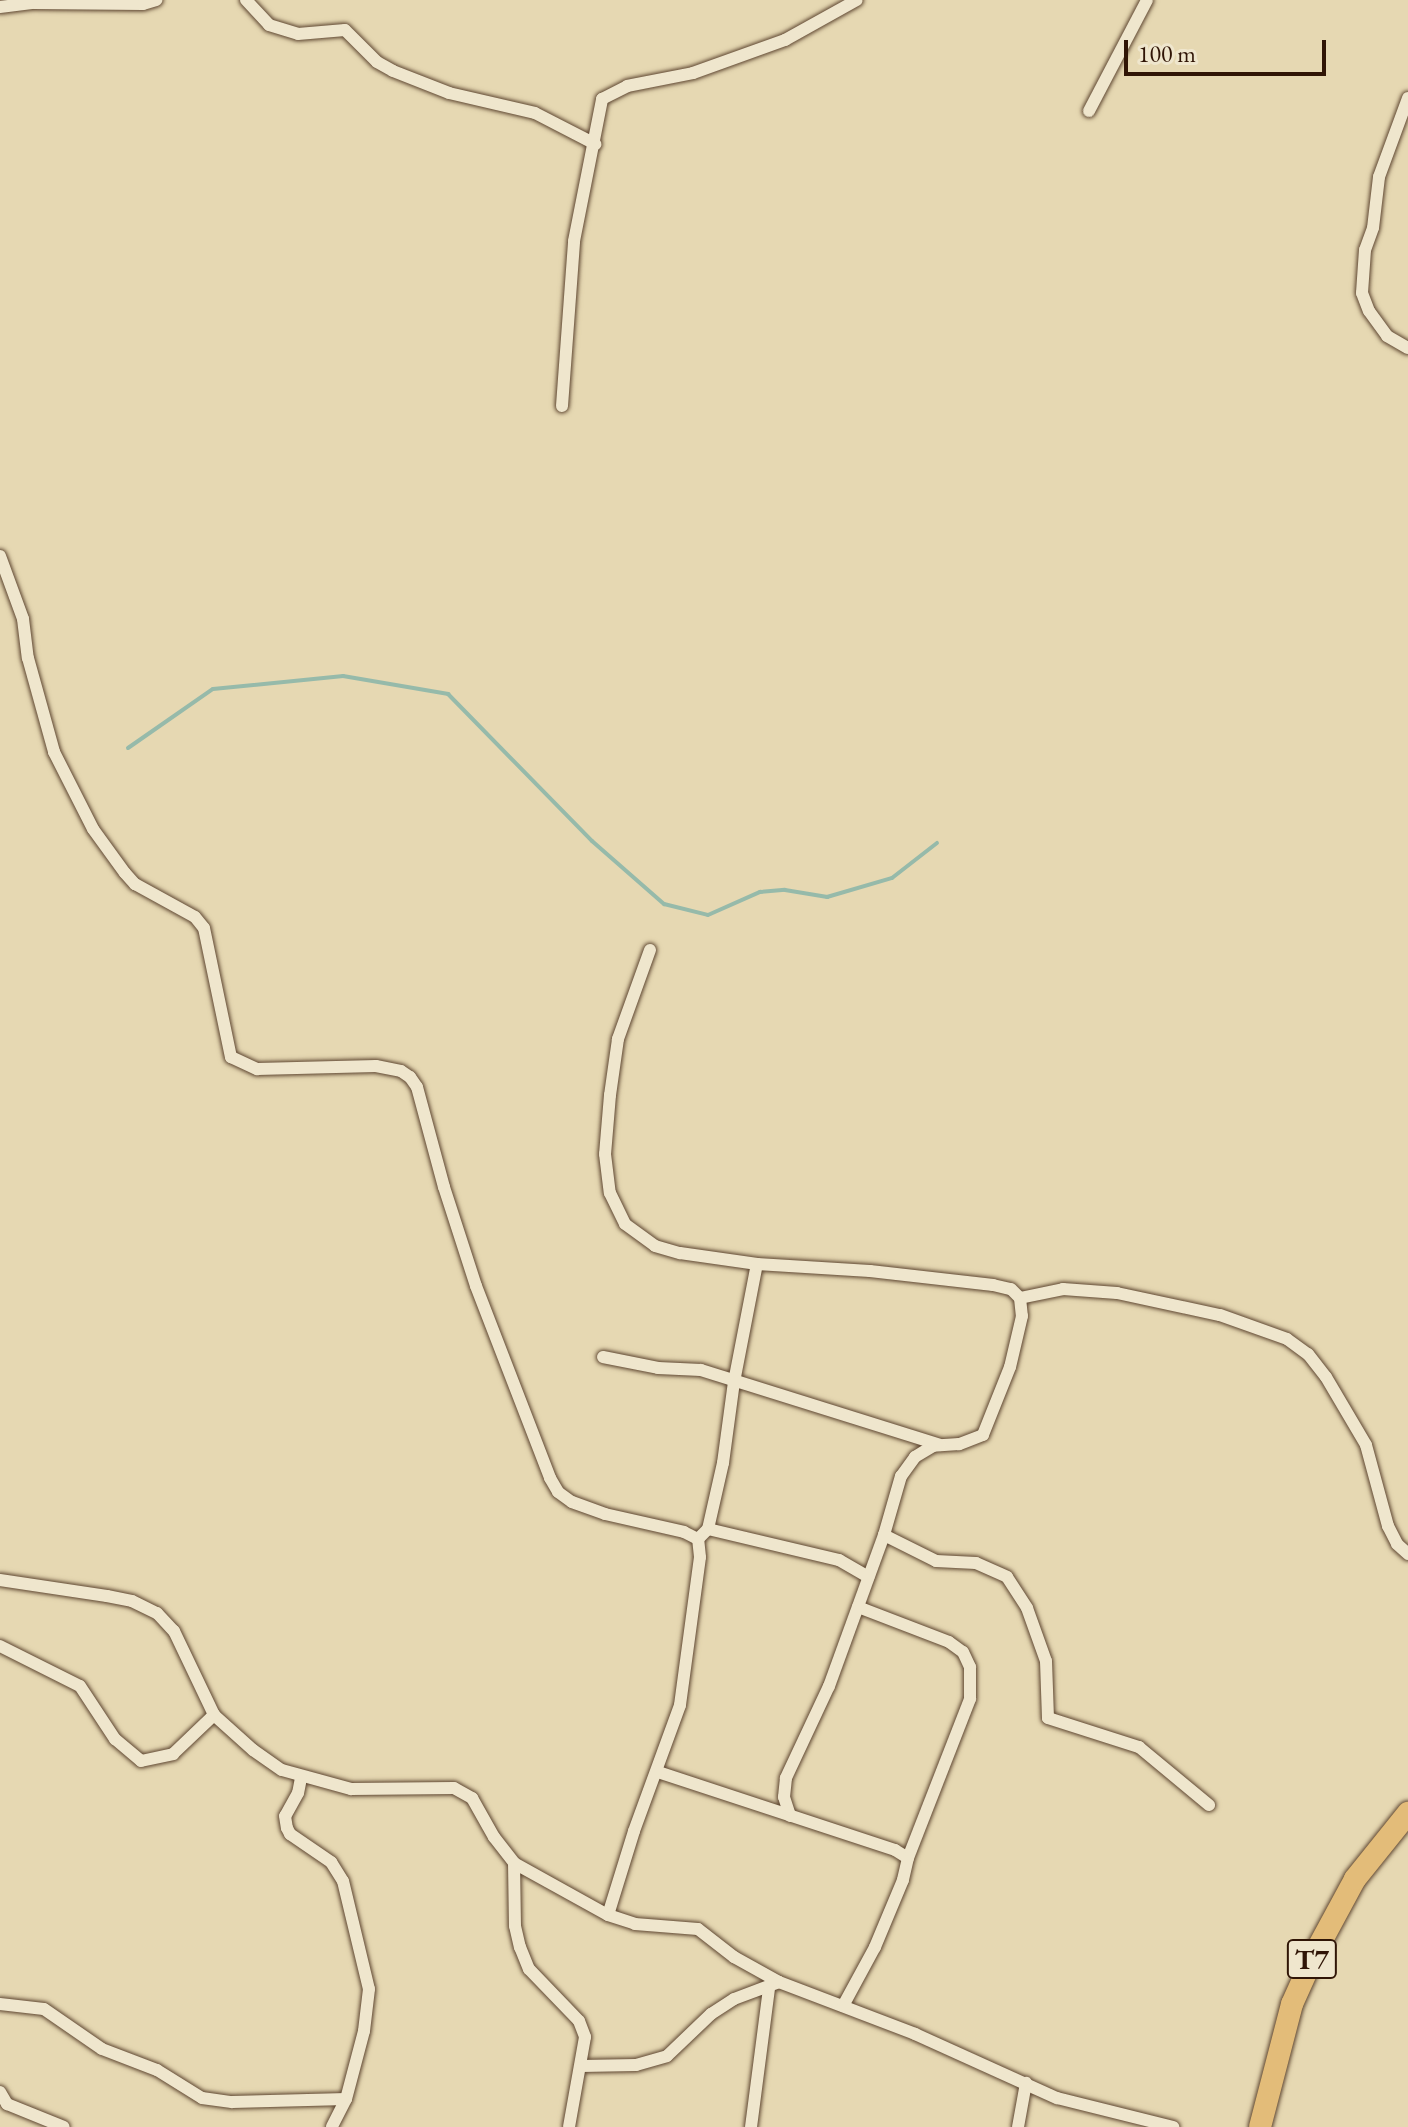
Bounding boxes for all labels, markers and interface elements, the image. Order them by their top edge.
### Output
scale bar [1128,24,1330,74]
text: 100 m [1138,38,1196,69]
road number: T7 [1286,1935,1338,1983]

